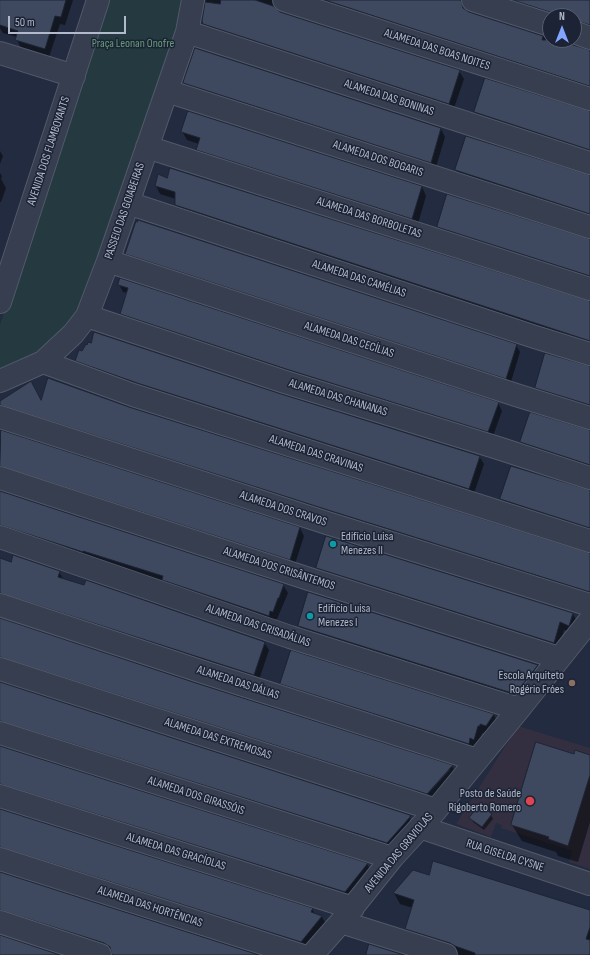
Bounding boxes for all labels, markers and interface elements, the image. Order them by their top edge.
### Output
scale bar [10,8,128,34]
north arrow [542,8,582,48]
text: N [559,10,565,23]
text: 50 m [15,15,35,30]
street label: ALAMEDA DAS BOAS NOITES [382,26,492,74]
park label: Praça Leonan Onofre [92,37,174,51]
street label: ALAMEDA DAS BONINAS [342,77,436,119]
street label: AVENIDA DOS FLAMBOYANTS [25,95,73,207]
street label: ALAMEDA DOS BOGARIS [331,138,425,180]
street label: PASSEIO DAS GOIABEIRAS [102,161,148,261]
street label: ALAMEDA DAS BORBOLETAS [315,194,423,242]
street label: ALAMEDA DAS CAMÉLIAS [310,257,408,301]
street label: ALAMEDA DAS CECÍLIAS [302,319,396,361]
street label: ALAMEDA DAS CHANANAS [287,376,389,420]
street label: ALAMEDA DAS CRAVINAS [267,432,365,476]
street label: ALAMEDA DOS CRAVOS [238,488,328,530]
place label: Edifício Luisa Menezes II [341,530,393,558]
marker: Edifício Luisa Menezes II [328,539,338,549]
street label: ALAMEDA DOS CRISÂNTEMOS [221,544,337,594]
street label: ALAMEDA DAS CRISADÁLIAS [204,601,312,651]
place label: Edifício Luisa Menezes I [318,602,370,630]
marker: Edifício Luisa Menezes I [305,611,315,621]
street label: ALAMEDA DAS DÁLIAS [195,663,281,703]
place label: Escola Arquiteto Rogério Fróes [499,669,564,697]
marker: Escola Arquiteto Rogério Fróes [567,678,577,688]
street label: ALAMEDA DAS EXTREMOSAS [163,715,273,763]
street label: ALAMEDA DOS GIRASSÓIS [146,774,246,818]
place label: Posto de Saúde Rigoberto Romero [449,787,521,815]
marker: Posto de Saúde Rigoberto Romero [524,795,536,807]
street label: AVENIDA DAS GRAVIOLAS [362,810,436,896]
street label: ALAMEDA DAS GRACÍOLAS [125,830,227,874]
street label: RUA GISELDA CYSNE [464,837,546,875]
street label: ALAMEDA DAS HORTÊNCIAS [96,883,204,931]

